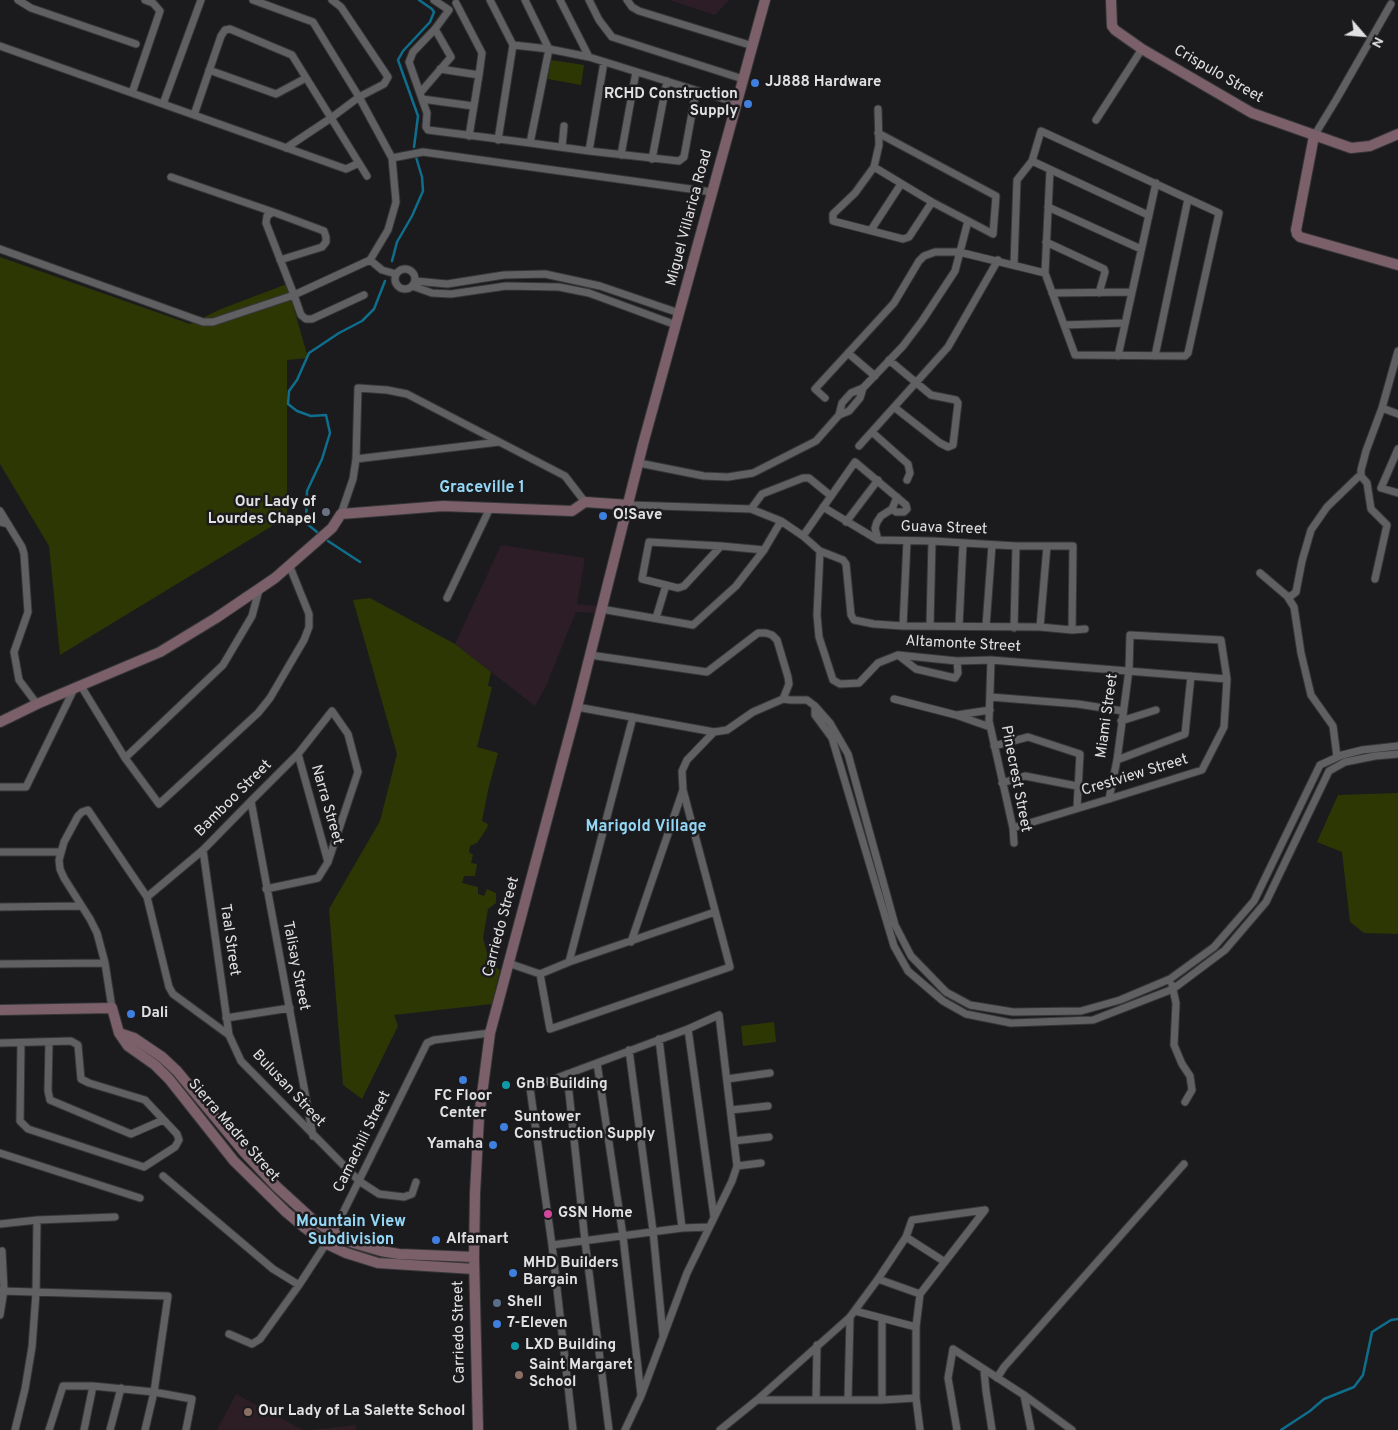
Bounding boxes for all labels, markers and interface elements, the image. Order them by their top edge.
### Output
north arrow [1338,10,1388,60]
text: N [1367,34,1387,50]
street label: Crispulo Street [1170,42,1266,108]
place label: JJ888 Hardware [765,74,881,92]
marker: JJ888 Hardware [749,77,761,89]
place label: RCHD Construction Supply [604,86,738,121]
marker: RCHD Construction Supply [742,98,754,110]
street label: Miguel Villarica Road [663,148,717,288]
district label: Graceville 1 [439,479,525,499]
place label: Our Lady of Lourdes Chapel [208,494,316,529]
marker: Our Lady of Lourdes Chapel [320,506,332,518]
place label: O!Save [613,507,662,525]
marker: O!Save [597,510,609,522]
street label: Guava Street [900,518,988,540]
street label: Altamonte Street [905,633,1021,657]
street label: Miami Street [1093,673,1123,759]
street label: Pinecrest Street [996,724,1034,834]
street label: Crestview Street [1080,751,1190,801]
street label: Bamboo Street [192,757,276,841]
street label: Narra Street [306,763,346,847]
district label: Marigold Village [586,818,706,838]
street label: Carriedo Street [480,875,524,979]
street label: Taal Street [215,903,243,977]
street label: Talisay Street [277,920,313,1012]
place label: Dali [141,1005,168,1023]
marker: Dali [125,1008,137,1020]
street label: Bulusan Street [248,1047,328,1131]
marker: FC Floor Center [457,1074,469,1086]
street label: Sierra Madre Street [183,1076,283,1186]
place label: GnB Building [516,1076,608,1094]
marker: GnB Building [500,1079,512,1091]
street label: Camachili Street [331,1088,395,1196]
place label: FC Floor Center [434,1088,492,1123]
place label: Suntower Construction Supply [514,1109,655,1144]
marker: Suntower Construction Supply [498,1121,510,1133]
place label: Yamaha [427,1136,483,1154]
marker: Yamaha [487,1139,499,1151]
place label: GSN Home [558,1205,633,1223]
marker: GSN Home [542,1208,554,1220]
district label: Mountain View Subdivision [296,1213,406,1251]
place label: Alfamart [446,1231,509,1249]
marker: Alfamart [430,1234,442,1246]
place label: MHD Builders Bargain [523,1255,619,1290]
marker: MHD Builders Bargain [507,1267,519,1279]
street label: Carriedo Street [450,1280,470,1384]
place label: Shell [507,1294,542,1312]
marker: Shell [491,1297,503,1309]
place label: 7-Eleven [507,1315,568,1333]
marker: 7-Eleven [491,1318,503,1330]
place label: LXD Building [525,1337,616,1355]
marker: LXD Building [509,1340,521,1352]
place label: Saint Margaret School [529,1357,633,1392]
marker: Saint Margaret School [513,1369,525,1381]
place label: Our Lady of La Salette School [258,1403,465,1421]
marker: Our Lady of La Salette School [242,1406,254,1418]

